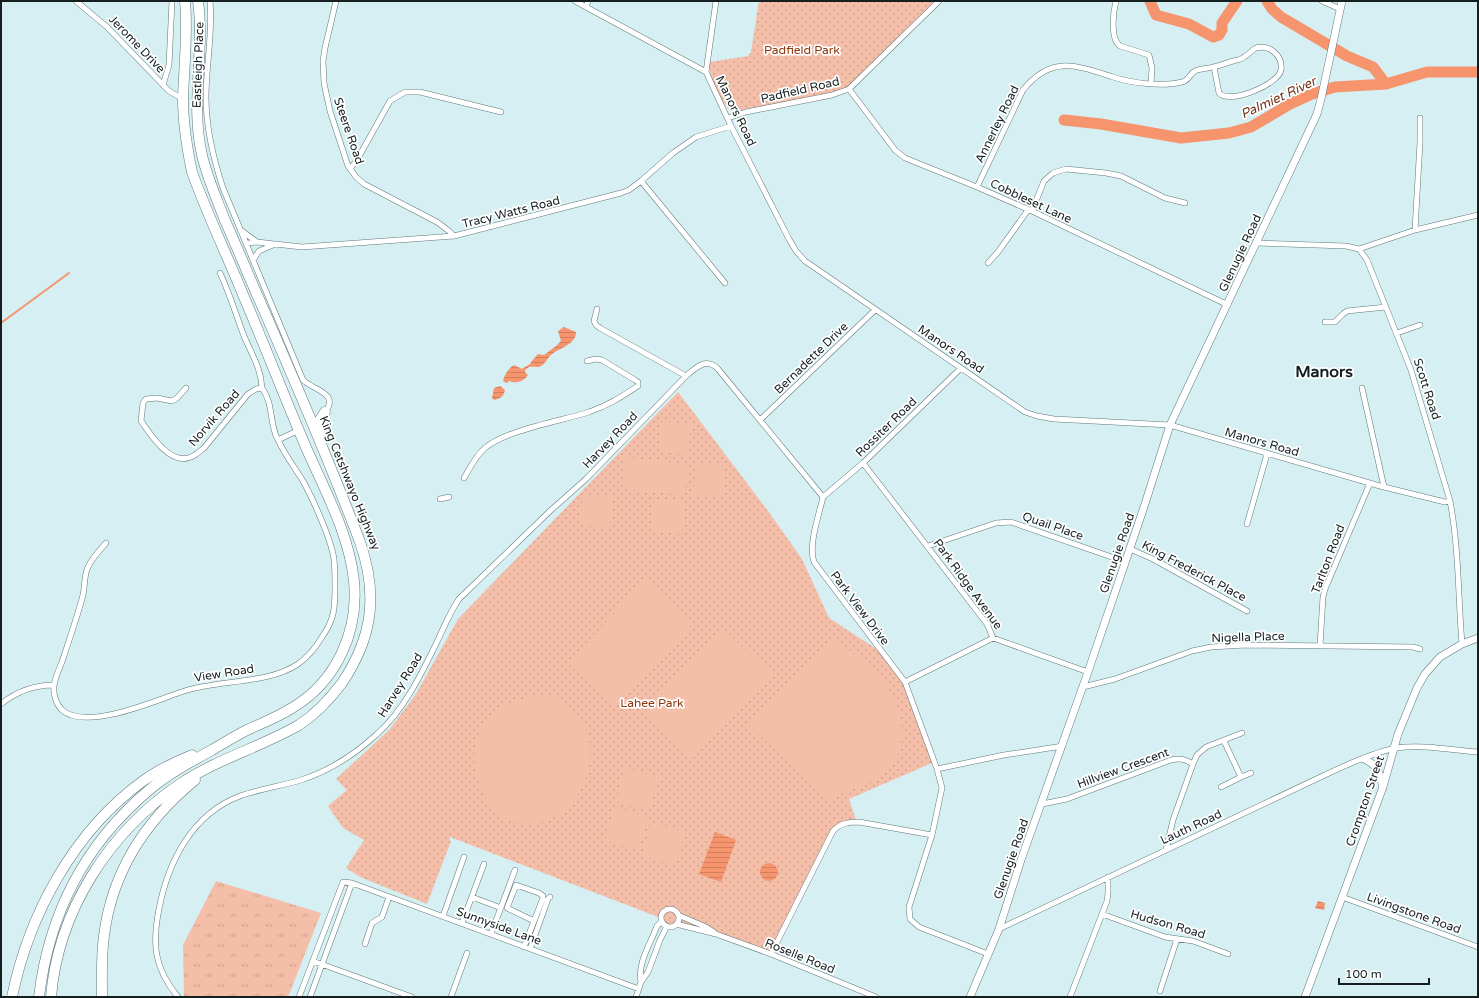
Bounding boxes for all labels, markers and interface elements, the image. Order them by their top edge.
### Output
street label: Jerome Drive [106,12,168,76]
street label: Eastleigh Place [189,21,207,108]
park label: Padfield Park [764,43,840,57]
water label: Palmiet River [1238,73,1321,122]
street label: Manors Road [713,74,759,148]
street label: Padfield Road [759,74,841,106]
street label: Annerley Road [972,83,1022,165]
street label: Steere Road [331,96,367,166]
street label: Cobbleset Lane [988,176,1074,226]
street label: Tracy Watts Road [461,193,561,231]
street label: Glenugie Road [1216,212,1264,294]
street label: Bernadette Drive [771,319,851,397]
street label: Manors Road [915,322,987,376]
street label: Scott Road [1411,357,1443,421]
district label: Manors [1295,362,1353,382]
street label: Norvik Road [186,387,242,449]
street label: Rossiter Road [853,394,919,460]
street label: Harvey Road [580,409,640,471]
street label: King Cetshwayo Highway [317,414,384,553]
street label: Manors Road [1223,425,1301,459]
street label: Quail Place [1021,509,1086,543]
street label: Glenugie Road [1097,511,1137,595]
street label: Tarlton Road [1308,522,1348,596]
street label: Park Ridge Avenue [931,536,1006,632]
street label: King Frederick Place [1139,538,1249,605]
street label: Park View Drive [828,568,892,648]
street label: Nigella Place [1211,629,1285,645]
street label: Harvey Road [375,650,425,720]
street label: View Road [193,661,255,685]
park label: Lahee Park [620,696,684,710]
street label: Hillview Crescent [1075,745,1171,791]
street label: Crompton Street [1343,753,1387,848]
street label: Lauth Road [1158,807,1224,847]
street label: Glenugie Road [991,817,1031,901]
street label: Livingstone Road [1365,889,1463,937]
street label: Sunnyside Lane [455,904,544,948]
street label: Hudson Road [1129,907,1207,941]
street label: Roselle Road [763,936,837,976]
scale bar [1339,960,1429,986]
text: 100 m [1345,967,1382,981]

